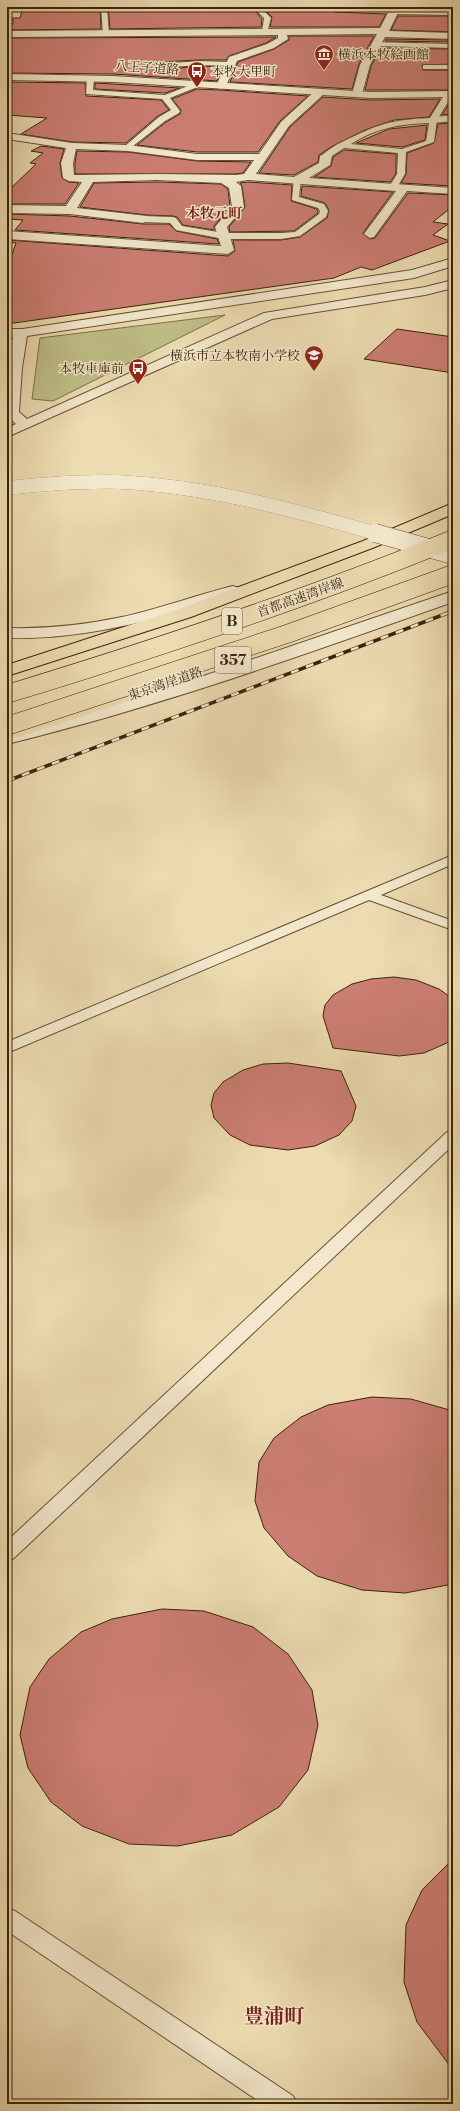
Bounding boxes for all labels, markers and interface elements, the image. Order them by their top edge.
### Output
museum icon: 横浜本牧絵画館 [313,43,335,71]
place label: 横浜本牧絵画館 [338,47,429,63]
street label: 八王子道路 [114,58,180,78]
bus stop icon: 本牧大里町 [186,60,208,88]
place label: 本牧大里町 [211,64,276,80]
district label: 本牧元町 [186,205,243,223]
school or university icon: 横浜市立本牧南小学校 [303,344,325,372]
place label: 横浜市立本牧南小学校 [170,348,300,364]
bus stop icon: 本牧車庫前 [127,357,149,385]
place label: 本牧車庫前 [59,361,124,377]
street label: 首都高速湾岸線 [255,575,346,621]
road number: B [222,608,242,634]
road number: 357 [215,647,251,673]
street label: 東京湾岸道路 [126,664,205,704]
district label: 豊浦町 [244,2005,305,2030]

